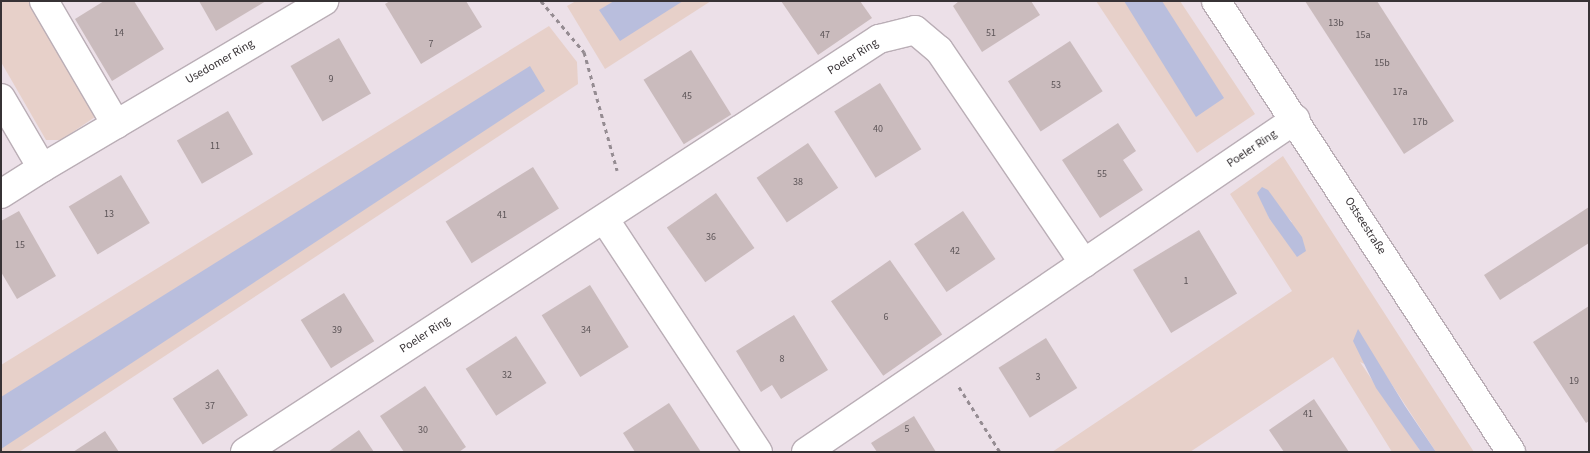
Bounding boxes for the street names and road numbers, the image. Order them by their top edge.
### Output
street label: Poeler Ring [825,36,881,78]
street label: Usedomer Ring [183,37,257,87]
street label: Poeler Ring [1224,127,1280,171]
street label: Ostseestraße [1341,195,1389,257]
street label: Poeler Ring [397,313,453,357]

